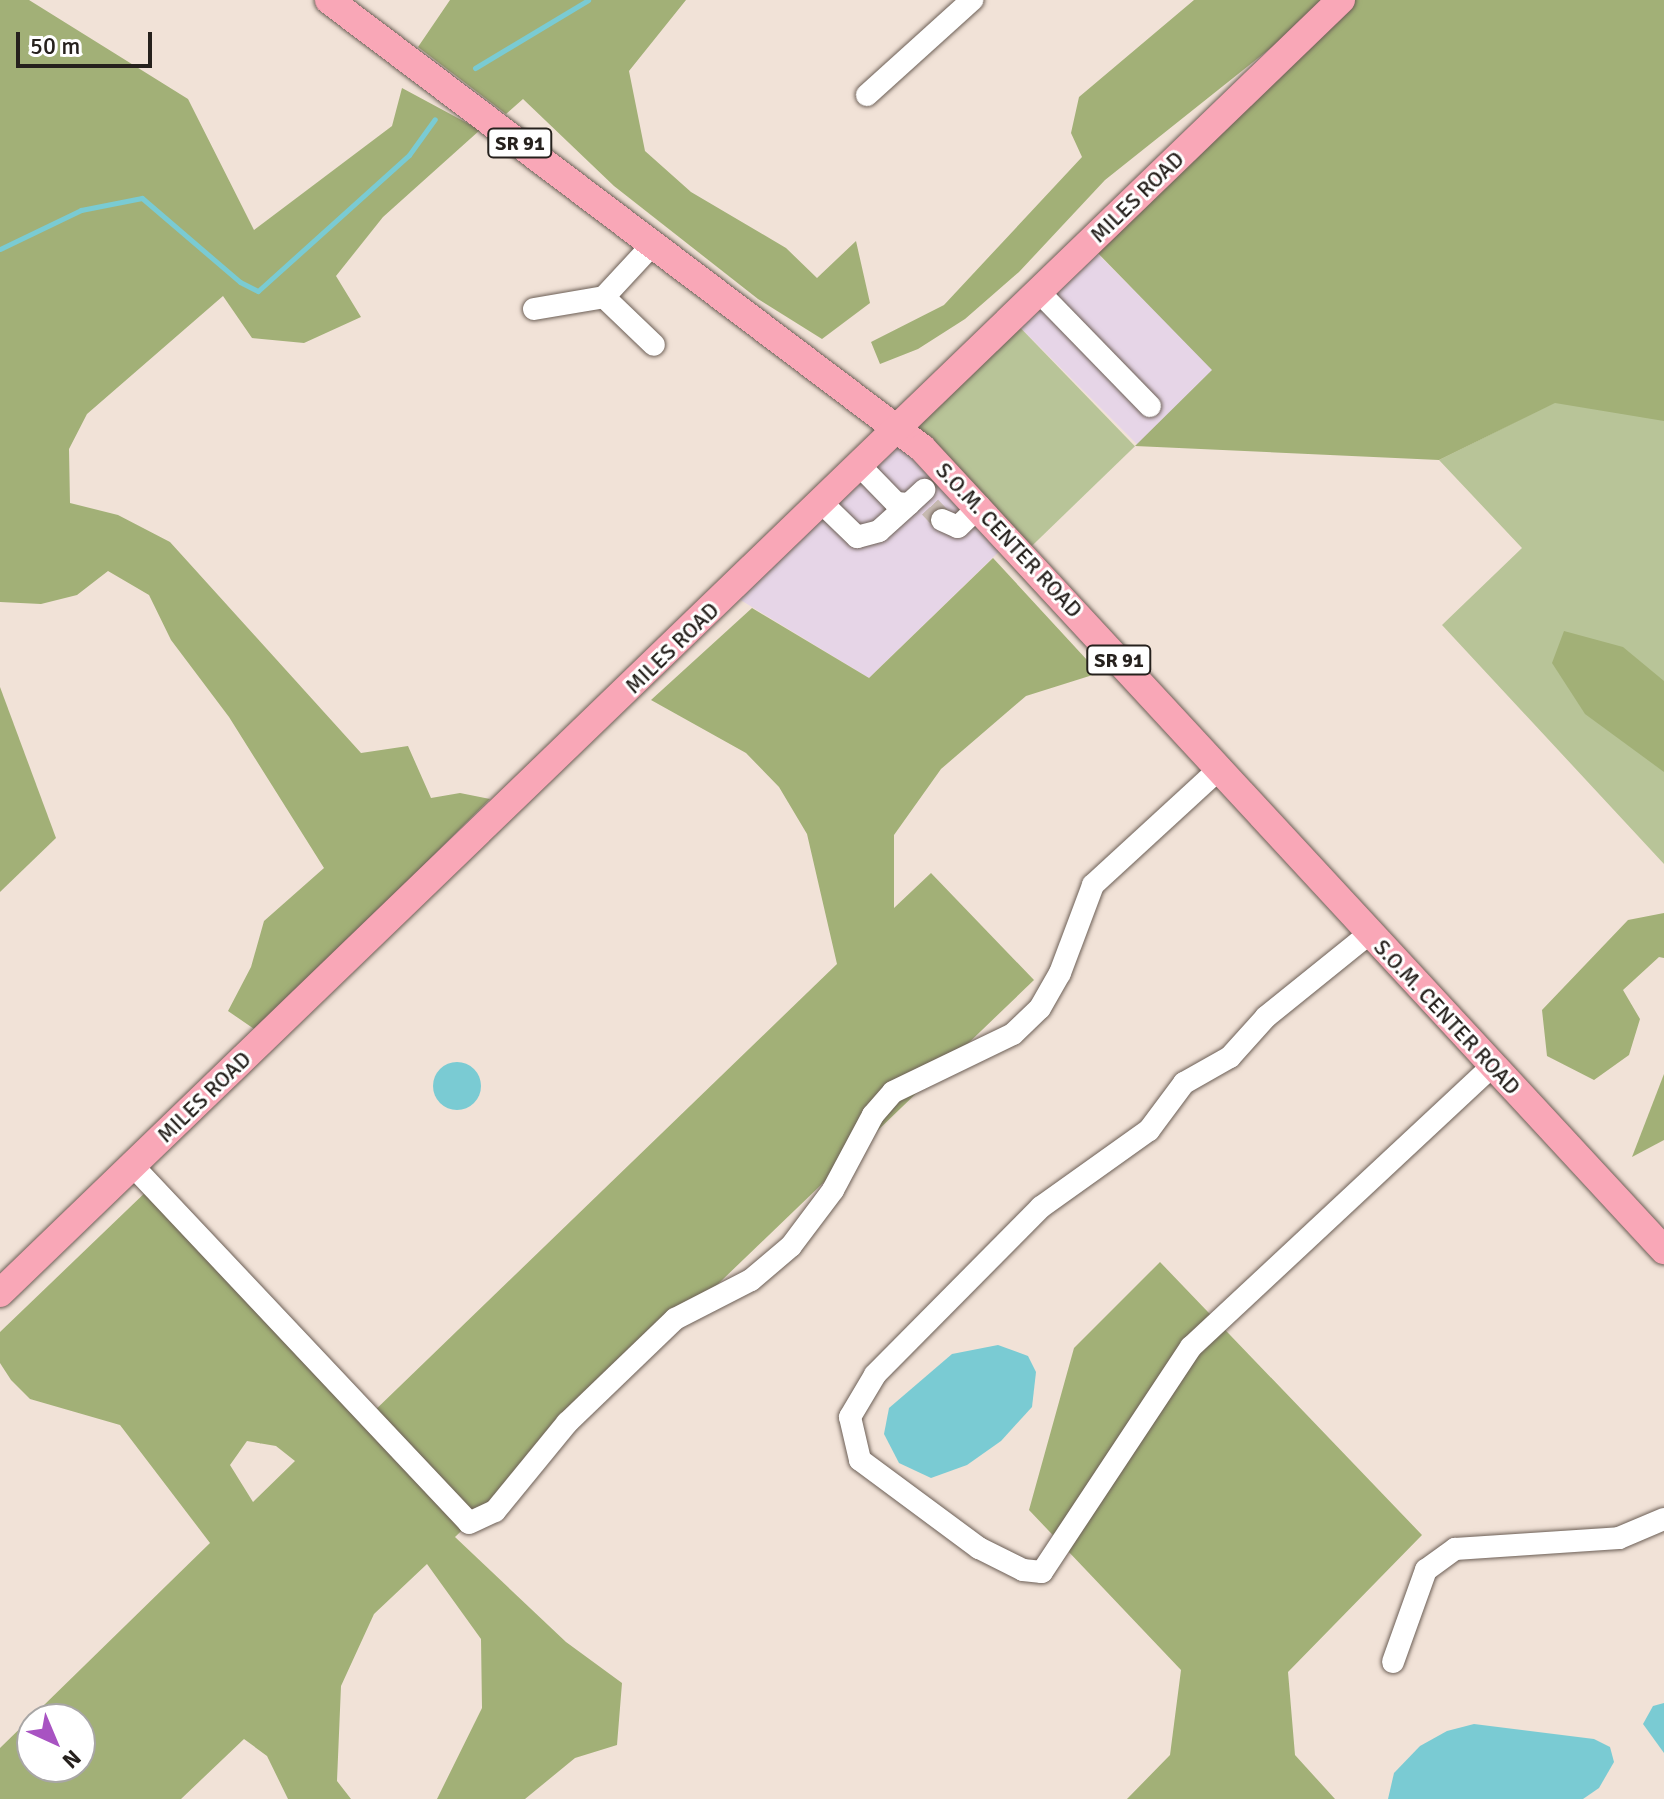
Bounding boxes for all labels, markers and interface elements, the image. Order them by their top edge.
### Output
scale bar [20,16,156,66]
text: 50 m [30,31,80,61]
road number: SR 91 [486,127,554,159]
street label: MILES ROAD [1085,146,1189,248]
street label: S.O.M. CENTER ROAD [930,457,1088,623]
street label: MILES ROAD [620,597,724,699]
road number: SR 91 [1085,644,1153,676]
street label: S.O.M. CENTER ROAD [1368,934,1526,1100]
street label: MILES ROAD [152,1046,256,1148]
north arrow [16,1703,96,1783]
text: N [57,1744,87,1774]

